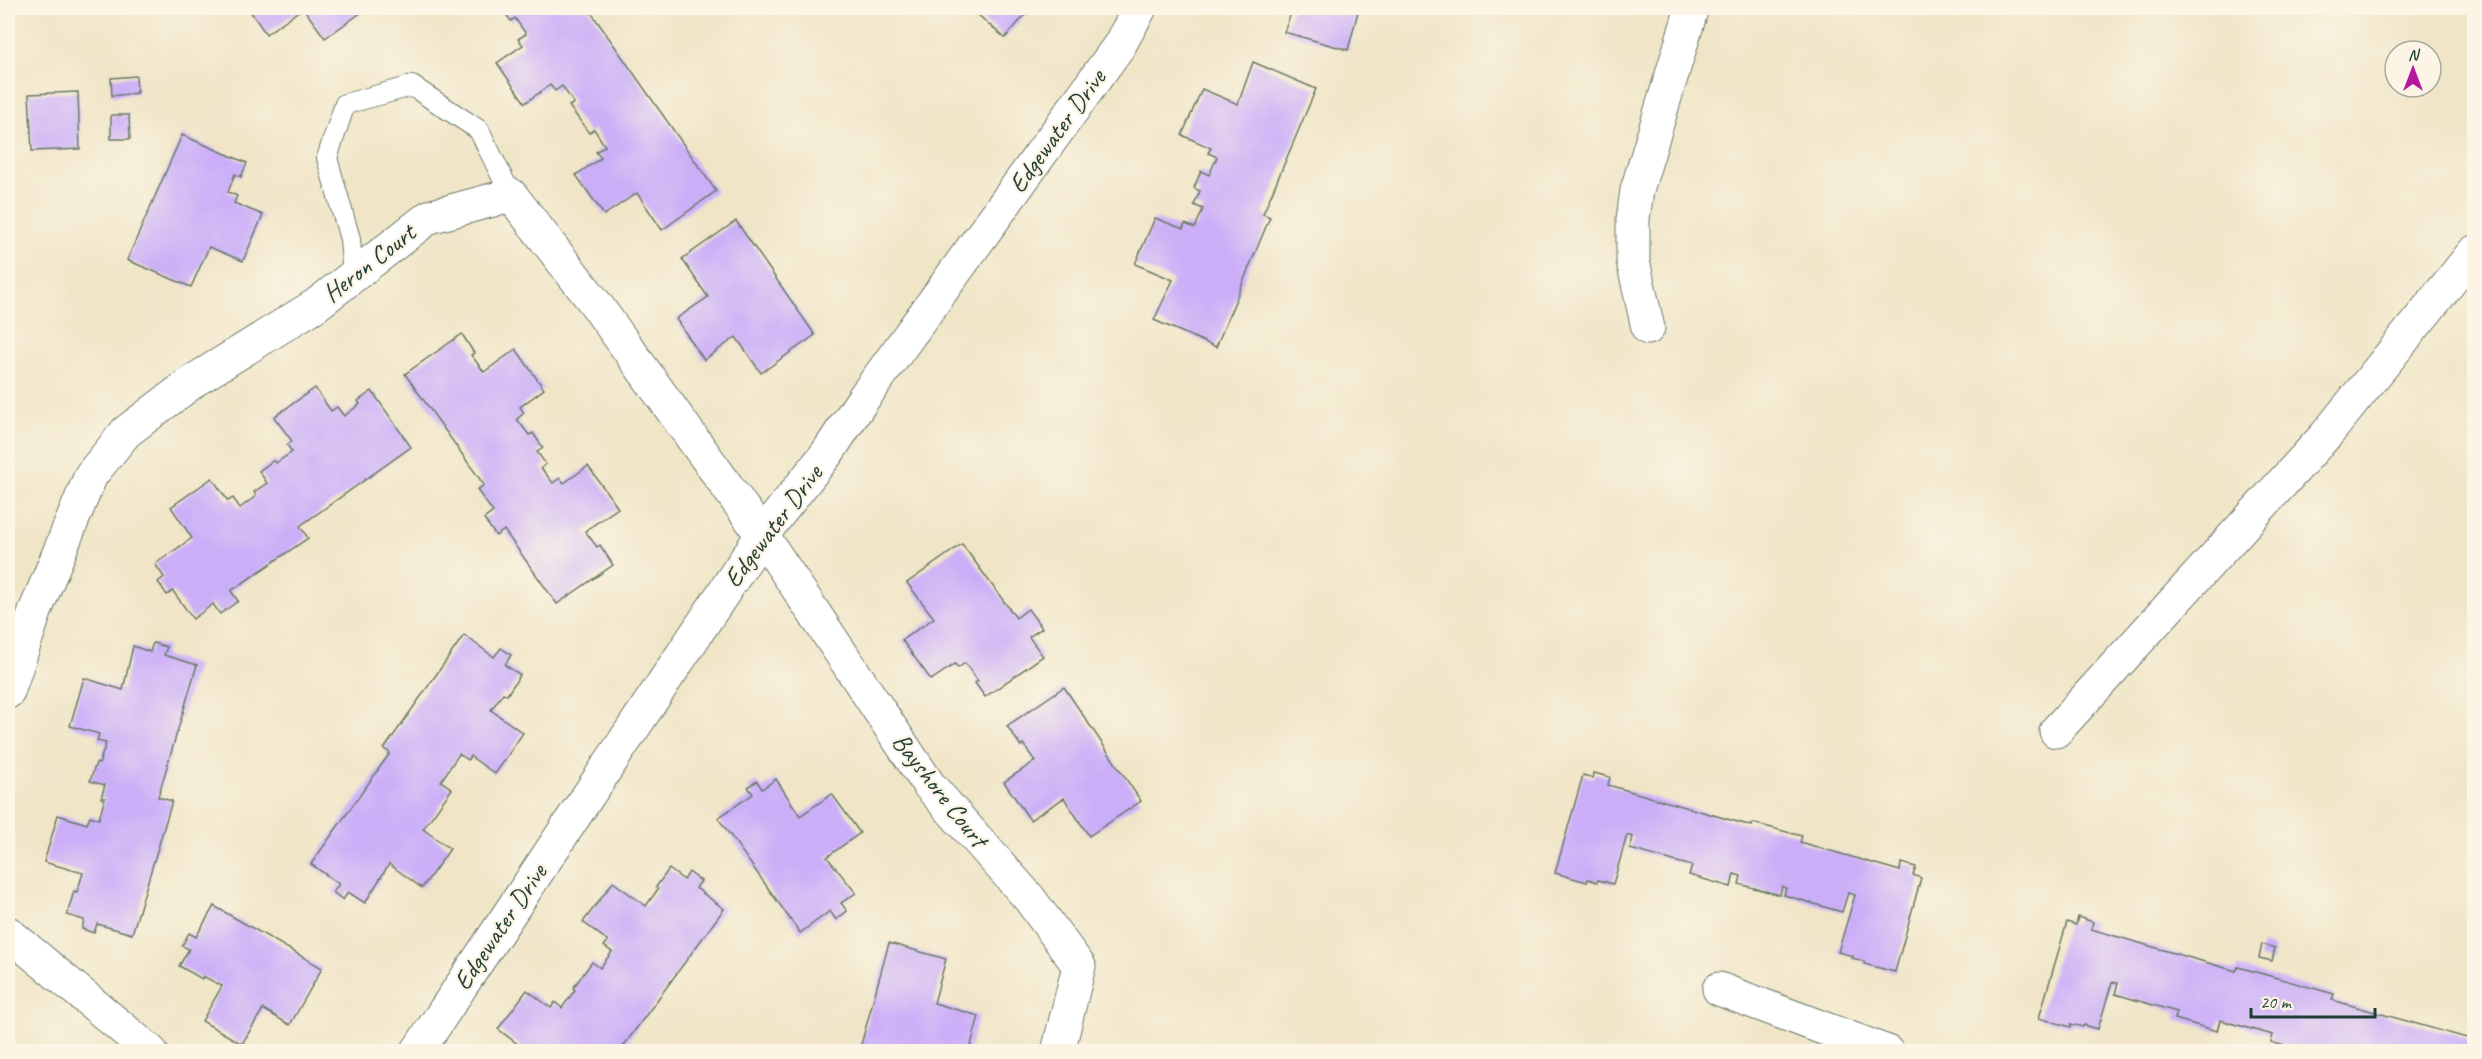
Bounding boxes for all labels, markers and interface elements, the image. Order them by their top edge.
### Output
north arrow [2383,39,2443,99]
text: N [2408,45,2421,65]
street label: Edgewater Drive [1001,61,1114,199]
street label: Heron Court [316,215,424,310]
street label: Edgewater Drive [716,457,831,594]
street label: Bayshore Court [885,726,997,857]
street label: Edgewater Drive [446,856,555,996]
scale bar [2251,981,2376,1019]
text: 20 m [2260,991,2293,1013]

